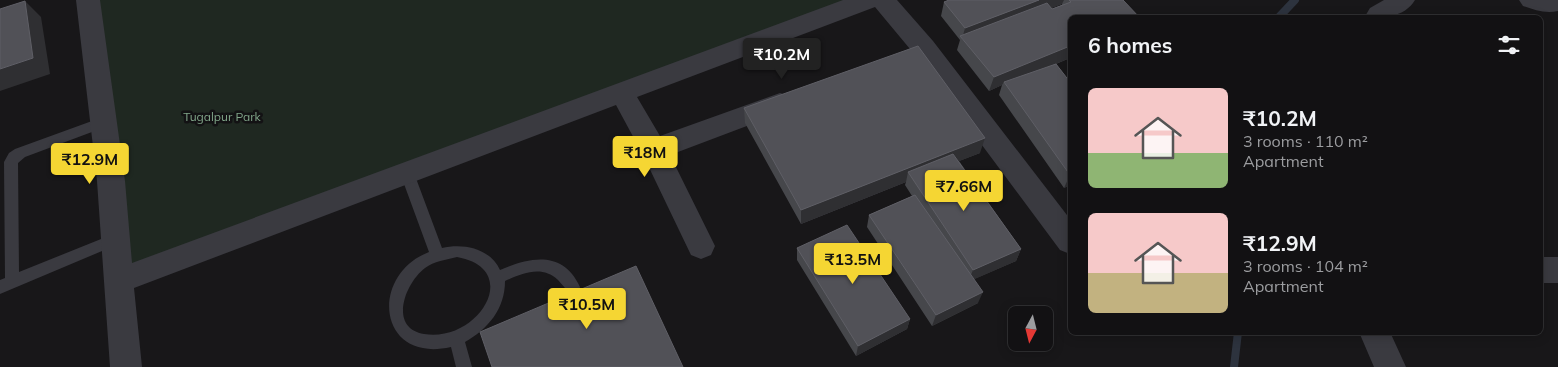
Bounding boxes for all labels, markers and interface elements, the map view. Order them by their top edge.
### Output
icon: filters [1495,31,1523,59]
text: 6 homes [1088,32,1172,58]
pin: ₹10.2M [741,38,823,80]
text: ₹10.2M [754,44,810,64]
text: ₹10.2M [1243,105,1317,131]
icon: home [1128,108,1188,168]
park label: Tugalpur Park [183,109,262,124]
text: 3 rooms · 110 m² [1243,131,1368,151]
pin: ₹18M [615,136,675,178]
pin: ₹12.9M [49,142,131,185]
text: ₹18M [624,142,666,162]
text: ₹12.9M [62,149,118,169]
text: Apartment [1243,151,1324,171]
pin: ₹7.66M [923,170,1005,212]
text: ₹7.66M [936,176,992,196]
text: ₹12.9M [1243,230,1317,256]
icon: home [1128,233,1188,293]
pin: ₹13.5M [812,242,894,285]
text: ₹13.5M [825,249,881,269]
text: 3 rooms · 104 m² [1243,256,1368,276]
text: Apartment [1243,276,1324,296]
pin: ₹10.5M [546,288,628,330]
text: ₹10.5M [559,294,615,314]
north arrow [1008,306,1052,351]
map controls [1008,306,1053,351]

